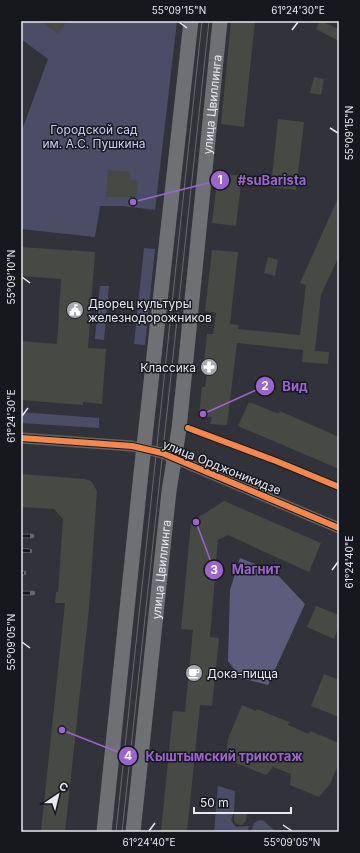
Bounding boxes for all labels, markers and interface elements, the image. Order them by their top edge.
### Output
text: 55°09'15"N [152,4,206,16]
text: 61°24'30"E [271,4,325,16]
street label: улица Цвиллинга [199,54,224,155]
text: 55°09'15"N [343,106,355,160]
park label: Городской сад им. А.С. Пушкина [43,122,146,151]
callout: #suBarista [210,168,314,193]
text: 1 [217,172,223,187]
text: #suBarista [238,172,306,188]
text: 55°09'10"N [5,250,17,304]
place label: Дворец культуры железнодорожников [88,296,212,325]
public building icon: Дворец культуры железнодорожников [65,300,85,320]
pharmacy icon: Классика [199,357,219,377]
place label: Классика [140,360,196,375]
callout: Вид [255,373,316,398]
text: 2 [261,378,269,393]
text: Вид [282,378,308,394]
text: 61°24'30"E [5,389,17,443]
street label: улица Орджоникидзе [161,436,283,498]
street label: улица Цвиллинга [148,519,173,620]
text: 61°24'40"E [343,535,355,589]
callout: Магнит [204,557,288,582]
text: Магнит [232,561,281,577]
text: 3 [210,562,218,577]
text: 55°09'05"N [5,614,17,670]
cafe icon: Дока-пицца [184,663,204,683]
place label: Дока-пицца [207,666,278,681]
callout: Кыштымский трикотаж [118,744,311,769]
text: 4 [124,748,132,763]
text: Кыштымский трикотаж [146,748,302,764]
north arrow [38,775,78,815]
text: С [56,779,71,795]
scale bar [194,789,291,815]
text: 50 m [200,795,229,810]
text: 61°24'40"E [122,836,176,848]
text: 55°09'05"N [264,836,320,848]

